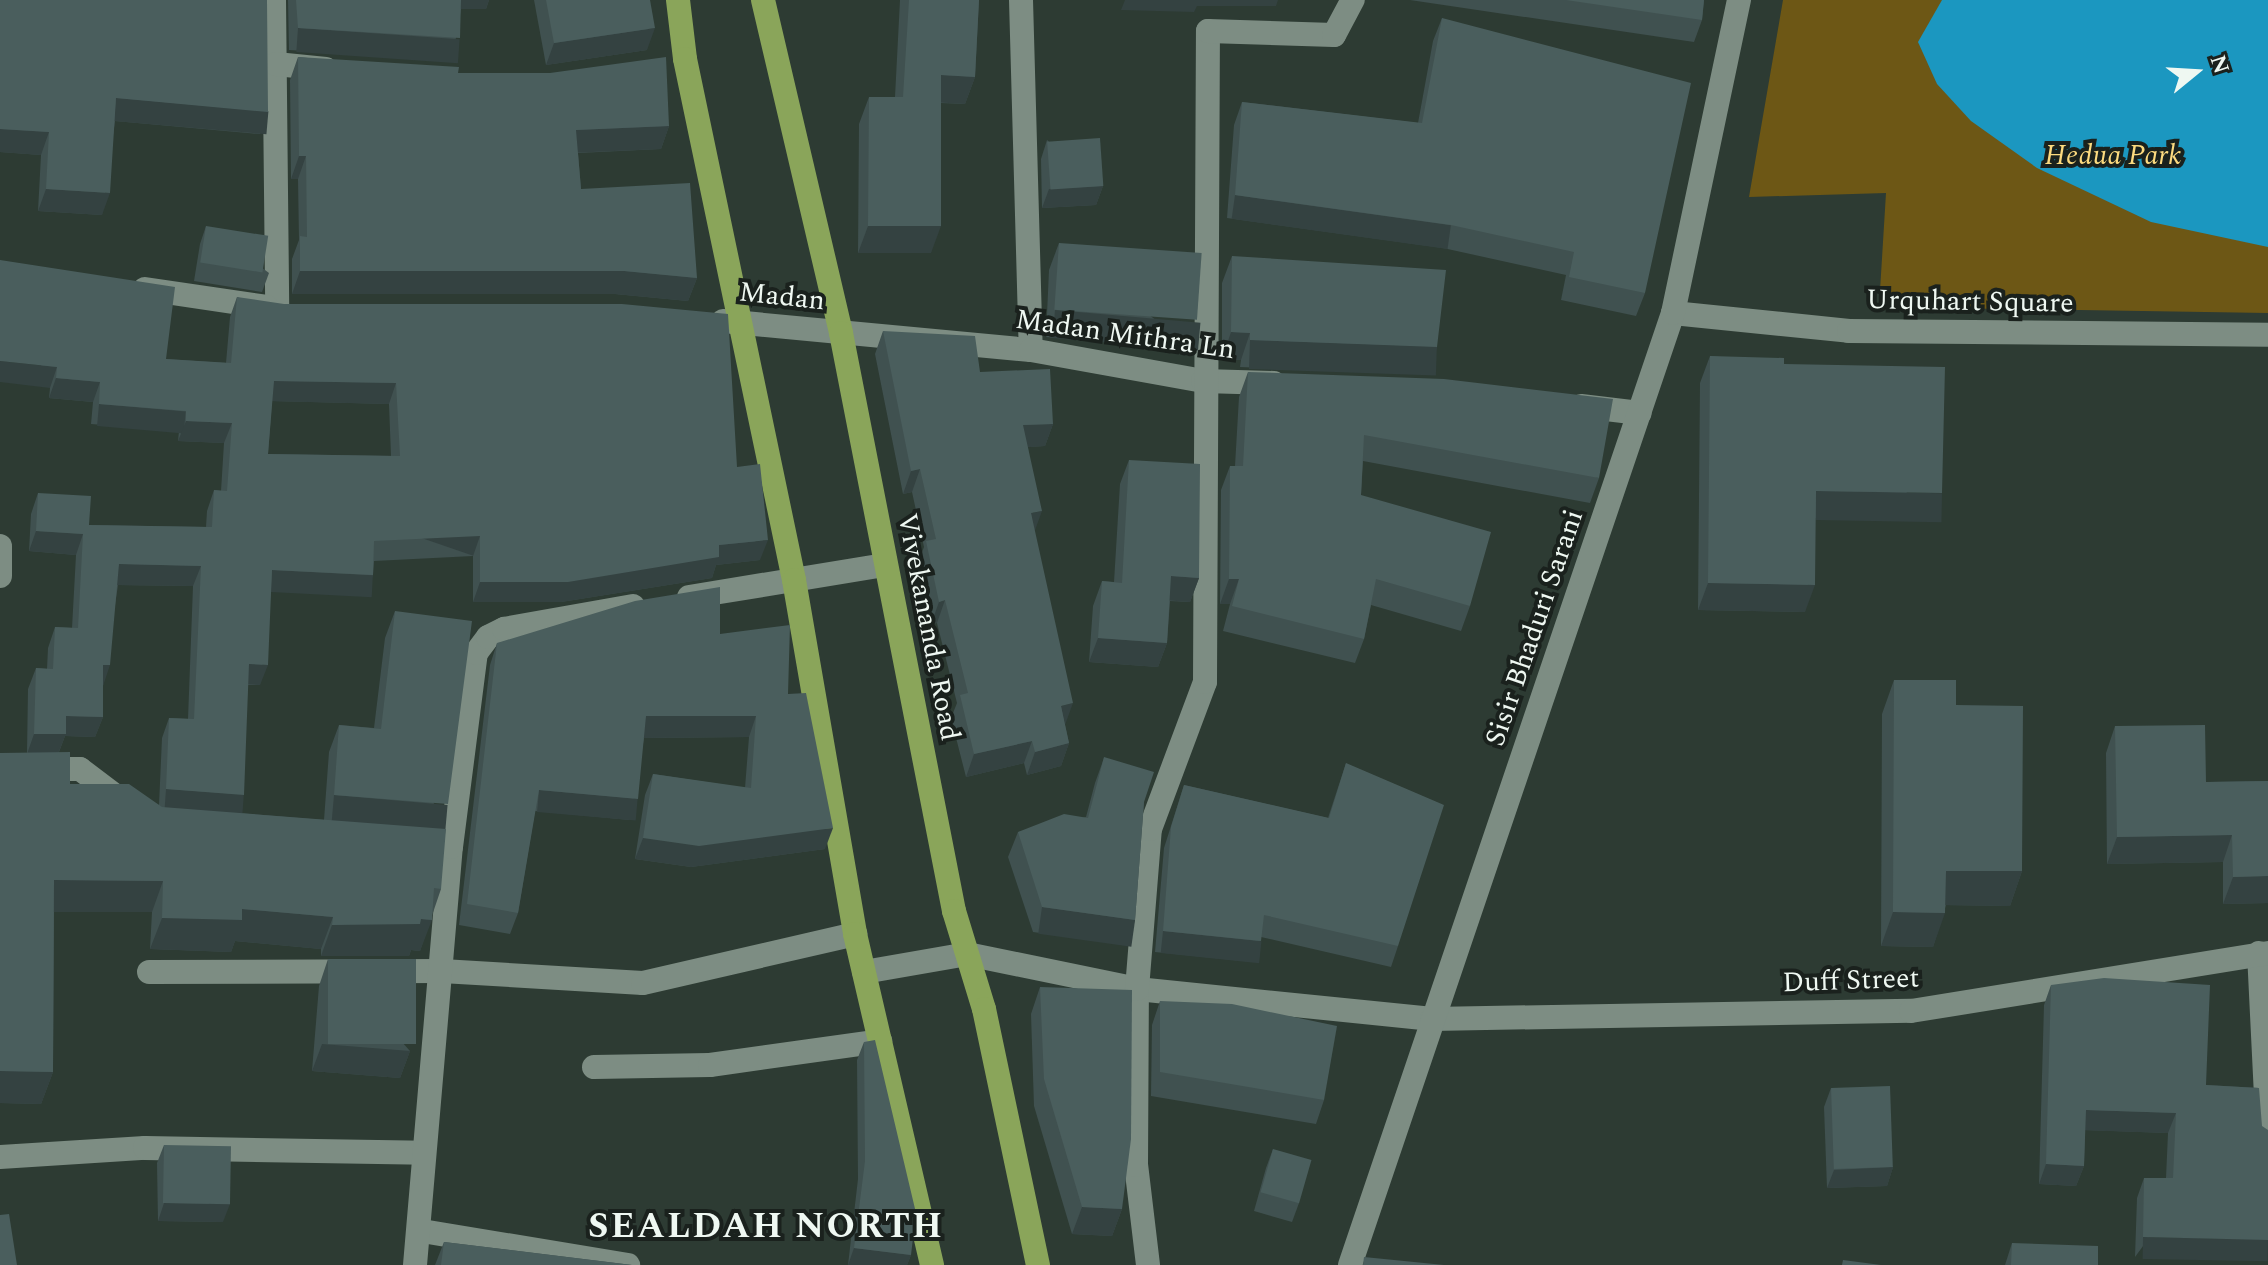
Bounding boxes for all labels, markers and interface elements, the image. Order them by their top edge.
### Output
north arrow [2156,32,2236,112]
text: N [2201,51,2238,78]
park label: Hedua Park [2045,139,2181,173]
street label: Madan [737,276,827,318]
street label: Urquhart Square [1866,283,2074,321]
street label: Madan Mithra Ln [1013,303,1237,367]
street label: Sisir Bhaduri Sarani [1479,505,1591,751]
street label: Vivekananda Road [889,510,967,744]
street label: Duff Street [1782,962,1920,1000]
district label: SEALDAH NORTH [588,1205,944,1249]

